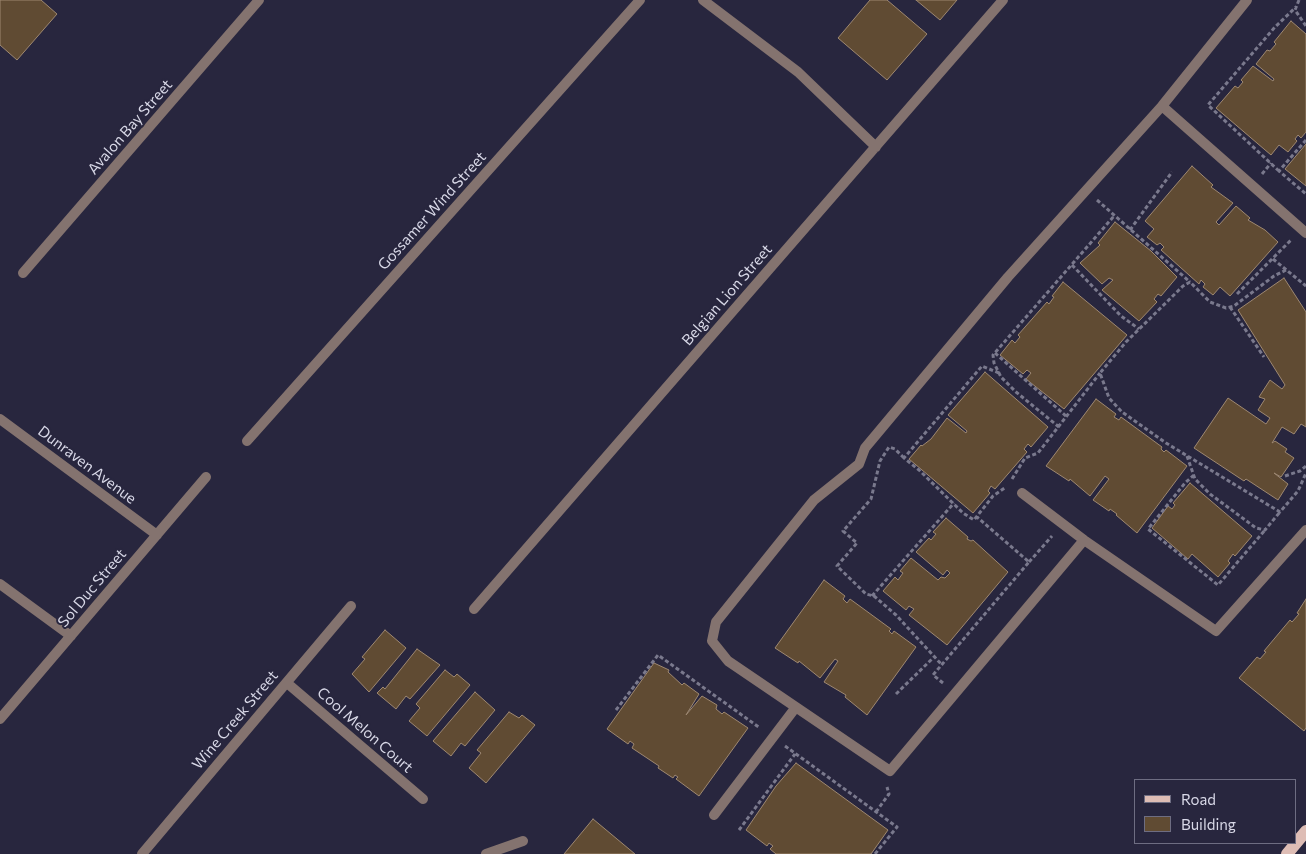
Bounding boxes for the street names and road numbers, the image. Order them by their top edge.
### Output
street label: Avalon Bay Street [84,76,176,178]
street label: Gossamer Wind Street [374,148,490,274]
street label: Belgian Lion Street [678,241,776,349]
street label: Dunraven Avenue [34,422,140,508]
street label: Sol Duc Street [54,545,130,631]
street label: Wine Creek Street [188,667,282,773]
street label: Cool Melon Court [313,683,417,777]

